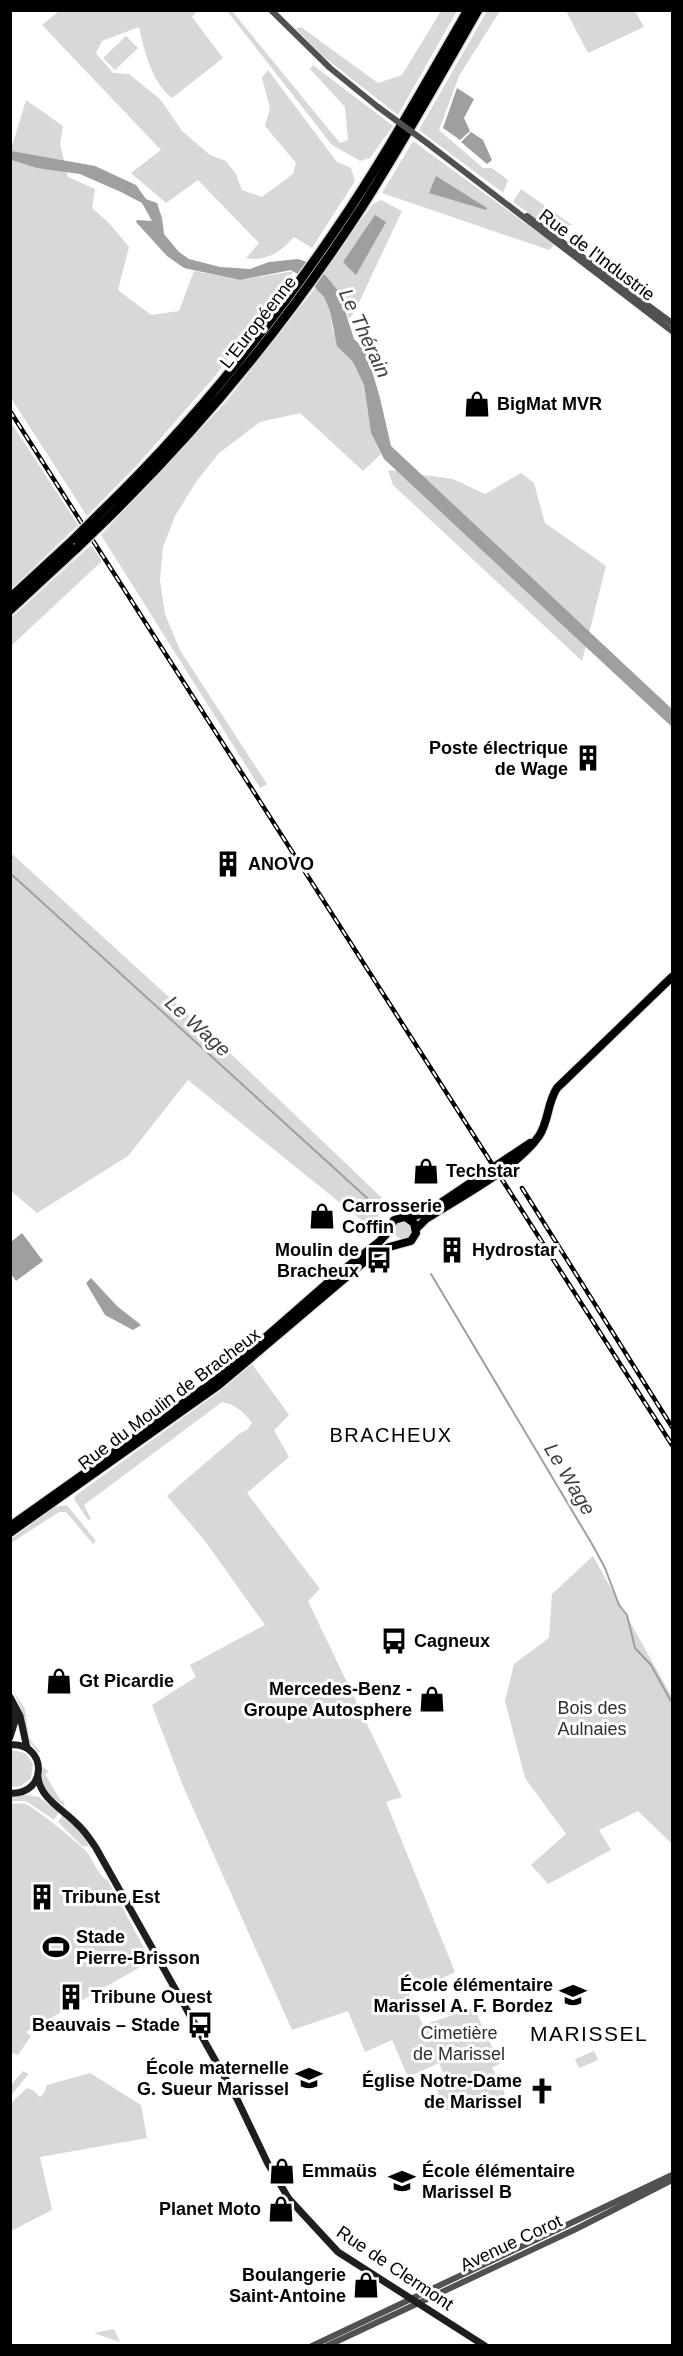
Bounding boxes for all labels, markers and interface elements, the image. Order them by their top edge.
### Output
street label: Rue de l'Industrie [535,205,659,305]
street label: L'Européenne [216,272,300,372]
water label: Le Thérain [335,285,395,381]
shop icon: BigMat MVR [462,389,492,419]
place label: BigMat MVR [497,394,602,414]
place label: Poste électrique de Wage [429,738,568,779]
building icon: Poste électrique de Wage [573,743,603,773]
building icon: ANOVO [213,849,243,879]
place label: ANOVO [248,854,314,874]
water label: Le Wage [161,991,235,1061]
shop icon: Techstar [411,1156,441,1186]
place label: Techstar [446,1161,520,1181]
place label: Carrosserie Coffin [342,1196,442,1237]
shop icon: Carrosserie Coffin [307,1201,337,1231]
building icon: Hydrostar [437,1235,467,1265]
place label: Moulin de Bracheux [275,1240,359,1281]
place label: Hydrostar [472,1240,557,1260]
bus stop icon: Moulin de Bracheux [364,1245,394,1275]
street label: Rue du Moulin de Bracheux [74,1324,264,1474]
district label: BRACHEUX [329,1424,453,1446]
water label: Le Wage [540,1439,600,1519]
bus stop icon: Cagneux [379,1626,409,1656]
place label: Cagneux [414,1631,490,1651]
shop icon: Gt Picardie [44,1666,74,1696]
place label: Gt Picardie [79,1671,174,1691]
place label: Mercedes-Benz - Groupe Autosphere [244,1679,412,1720]
shop icon: Mercedes-Benz - Groupe Autosphere [417,1684,447,1714]
park label: Bois des Aulnaies [557,1698,627,1739]
building icon: Tribune Est [27,1882,57,1912]
place label: Tribune Est [62,1887,160,1907]
place label: Stade Pierre-Brisson [76,1927,200,1968]
sports icon: Stade Pierre-Brisson [41,1932,71,1962]
place label: École élémentaire Marissel A. F. Bordez [374,1974,553,2016]
school or university icon: École élémentaire Marissel A. F. Bordez [558,1980,588,2010]
building icon: Tribune Ouest [56,1982,86,2012]
place label: Tribune Ouest [91,1987,212,2007]
bus stop icon: Beauvais – Stade [185,2010,215,2040]
place label: Beauvais – Stade [32,2015,180,2035]
district label: MARISSEL [530,2022,648,2045]
park label: Cimetière de Marissel [413,2023,505,2064]
place label: École maternelle G. Sueur Marissel [137,2057,289,2099]
school or university icon: École maternelle G. Sueur Marissel [294,2063,324,2093]
place label: Église Notre-Dame de Marissel [362,2070,522,2112]
church icon: Église Notre-Dame de Marissel [527,2076,557,2106]
shop icon: Emmaüs [267,2156,297,2186]
place label: École élémentaire Marissel B [422,2160,575,2202]
place label: Emmaüs [302,2161,377,2181]
school or university icon: École élémentaire Marissel B [387,2166,417,2196]
shop icon: Planet Moto [266,2194,296,2224]
place label: Planet Moto [159,2199,261,2219]
street label: Avenue Corot [457,2211,565,2275]
street label: Rue de Clermont [333,2222,457,2314]
place label: Boulangerie Saint-Antoine [229,2265,346,2306]
shop icon: Boulangerie Saint-Antoine [351,2270,381,2300]

